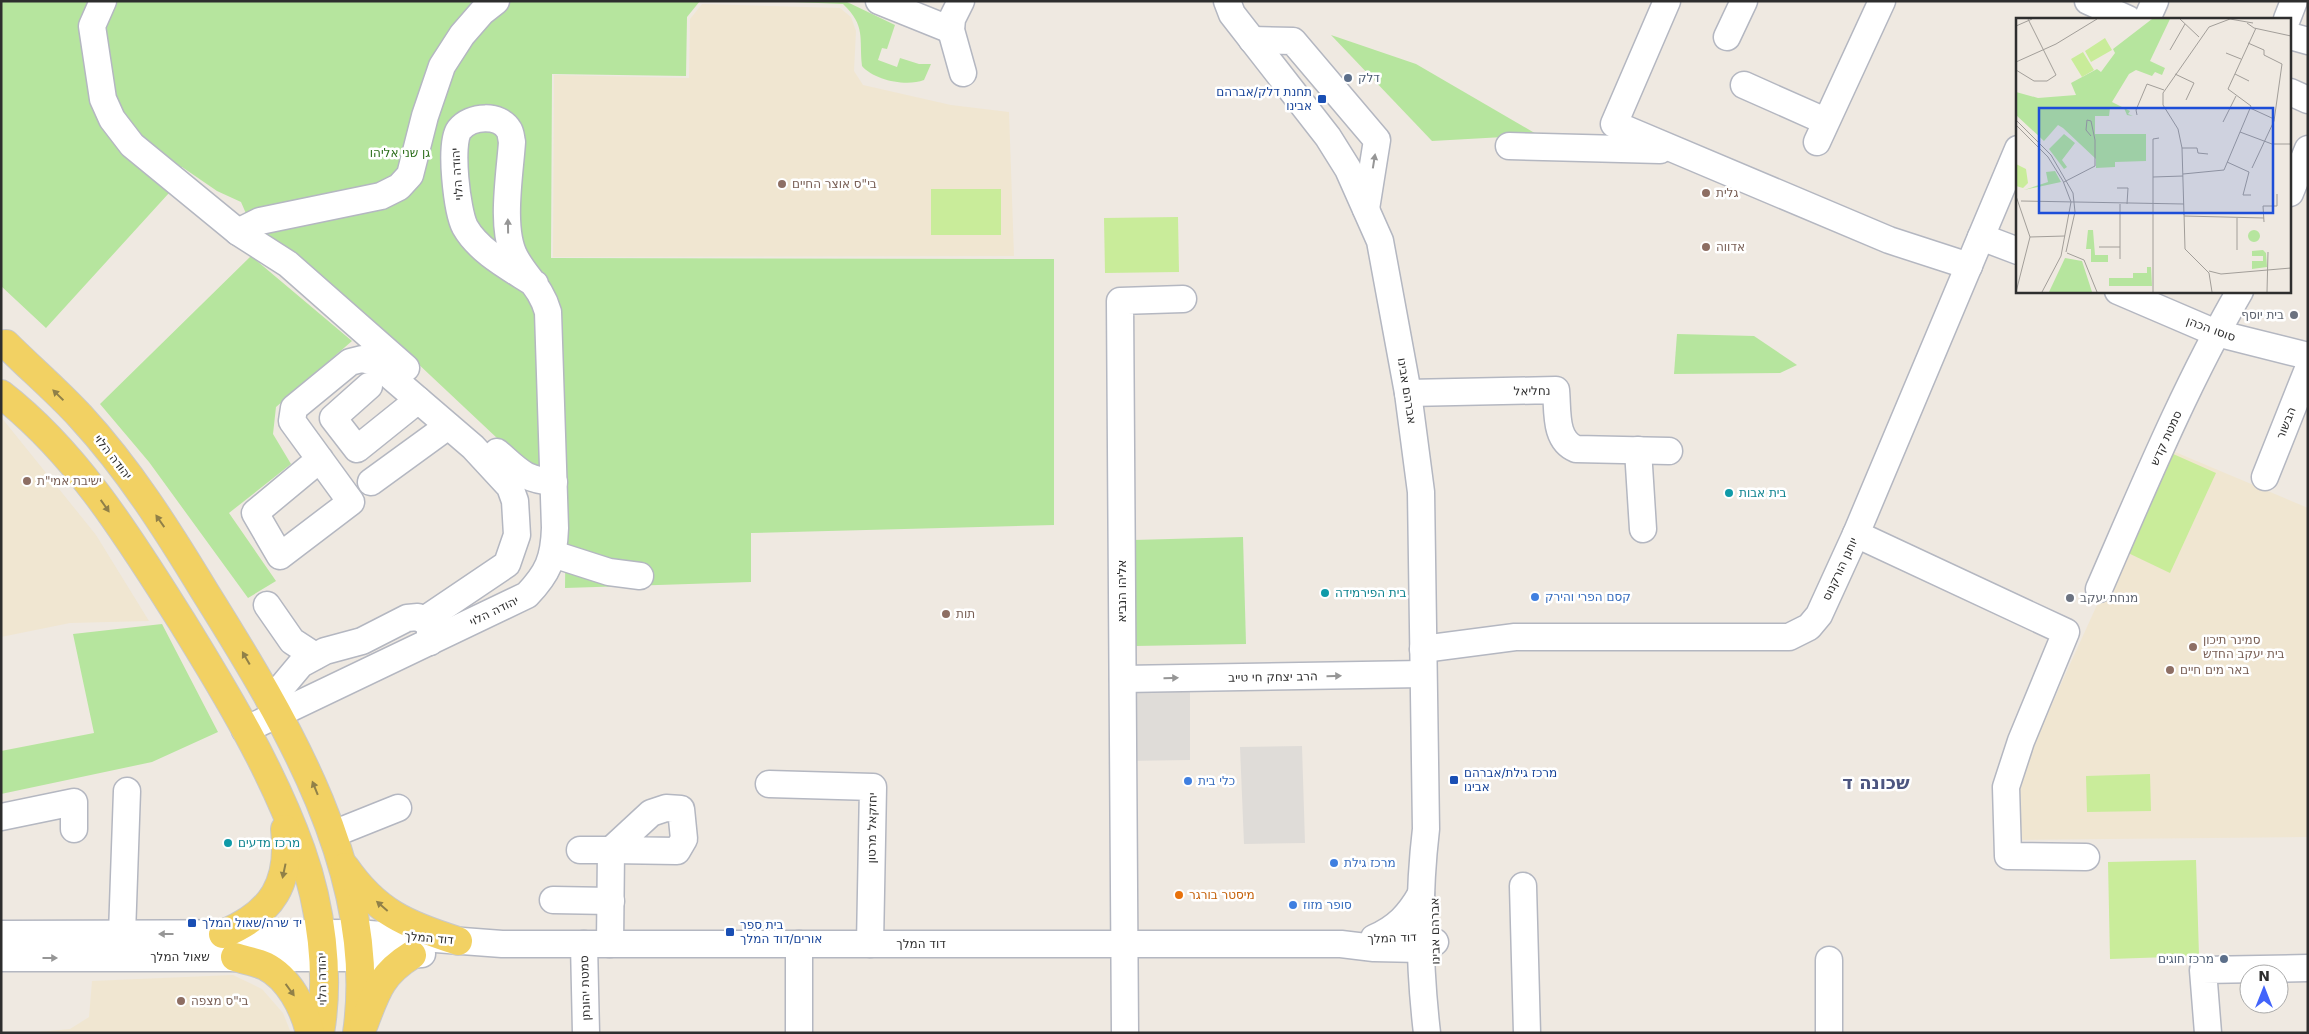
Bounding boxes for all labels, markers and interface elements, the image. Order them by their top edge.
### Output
inset map [2016,18,2292,292]
place label: דלק [1358,71,1380,85]
marker: דלק [1342,72,1354,84]
place label: תחנת דלק/אברהם אבינו [1216,85,1312,113]
marker: תחנת דלק/אברהם אבינו [1316,93,1328,105]
park label: גן שני אליהו [370,146,430,160]
street label: יהודה הלוי [448,147,466,201]
one-way arrow [1370,152,1378,168]
place label: בי"ס אוצר החיים [792,177,877,191]
marker: בי"ס אוצר החיים [776,178,788,190]
place label: גלית [1716,186,1738,200]
marker: גלית [1700,187,1712,199]
one-way arrow [504,218,512,234]
place label: אדווה [1716,240,1745,254]
marker: אדווה [1700,241,1712,253]
place label: בית יוסף [2241,308,2284,322]
marker: בית יוסף [2288,309,2300,321]
street label: סוסו הכהן [2185,314,2238,344]
street label: אברהם אבינו [1395,357,1419,425]
street label: נחליאל [1513,384,1551,398]
one-way arrow [52,389,64,401]
street label: הבשור [2273,405,2299,441]
street label: סמטת קדש [2147,408,2185,468]
street label: יהודה הלוי [91,432,135,482]
place label: ישיבת אמי"ת [37,474,102,488]
marker: ישיבת אמי"ת [21,475,33,487]
place label: בית אבות [1739,486,1787,500]
marker: בית אבות [1723,487,1735,499]
one-way arrow [100,499,110,512]
one-way arrow [155,514,165,528]
street label: יוחנן הורקנוס [1819,535,1861,603]
street label: אליהו הנביא [1115,560,1129,622]
place label: בית הפירמידה [1335,586,1406,600]
marker: בית הפירמידה [1319,587,1331,599]
place label: קסם הפרי והירק [1545,590,1631,604]
marker: קסם הפרי והירק [1529,591,1541,603]
place label: מנחת יעקב [2080,591,2138,605]
marker: מנחת יעקב [2064,592,2076,604]
street label: יהודה הלוי [467,593,521,629]
place label: תות [956,607,975,621]
marker: תות [940,608,952,620]
place label: סמינר תיכון בית יעקב החדש [2203,633,2285,661]
marker: סמינר תיכון בית יעקב החדש [2187,641,2199,653]
one-way arrow [242,651,250,666]
place label: באר מים חיים [2180,663,2249,677]
marker: באר מים חיים [2164,664,2176,676]
street label: הרב יצחק חי טייב [1228,669,1318,685]
one-way arrow [1326,672,1342,680]
one-way arrow [1164,674,1180,682]
place label: מרכז גילת/אברהם אבינו [1464,766,1557,794]
district label: שכונה ד [1842,772,1910,793]
place label: כלי בית [1198,774,1235,788]
marker: מרכז גילת/אברהם אבינו [1448,774,1460,786]
marker: כלי בית [1182,775,1194,787]
one-way arrow [310,781,318,796]
street label: יחזקאל מרטון [864,792,880,864]
place label: מרכז מדעים [238,836,300,850]
marker: מרכז מדעים [222,837,234,849]
place label: מרכז גילת [1344,856,1396,870]
marker: מרכז גילת [1328,857,1340,869]
one-way arrow [280,864,288,879]
place label: מיסטר בורגר [1189,888,1255,902]
marker: מיסטר בורגר [1173,889,1185,901]
street label: אברהם אבינו [1427,897,1443,965]
place label: סופר מזוז [1303,898,1352,912]
marker: סופר מזוז [1287,899,1299,911]
one-way arrow [376,901,389,912]
place label: יד שרה/שאול המלך [202,916,302,930]
marker: יד שרה/שאול המלך [186,917,198,929]
place label: בית ספר אורים/דוד המלך [740,918,822,946]
marker: בית ספר אורים/דוד המלך [724,926,736,938]
street label: דוד המלך [404,929,455,947]
one-way arrow [158,930,174,938]
street label: דוד המלך [1367,930,1417,946]
street label: דוד המלך [896,937,946,951]
street label: שאול המלך [150,950,210,964]
place label: מרכז חוגים [2158,952,2214,966]
street label: יהודה הלוי [315,953,329,1005]
marker: מרכז חוגים [2218,953,2230,965]
one-way arrow [42,954,58,962]
street label: סמטת יהונתן [577,955,593,1021]
north arrow [2239,964,2289,1014]
text: N [2258,968,2270,984]
one-way arrow [285,983,295,997]
place label: בי"ס מצפה [191,994,248,1008]
marker: בי"ס מצפה [175,995,187,1007]

